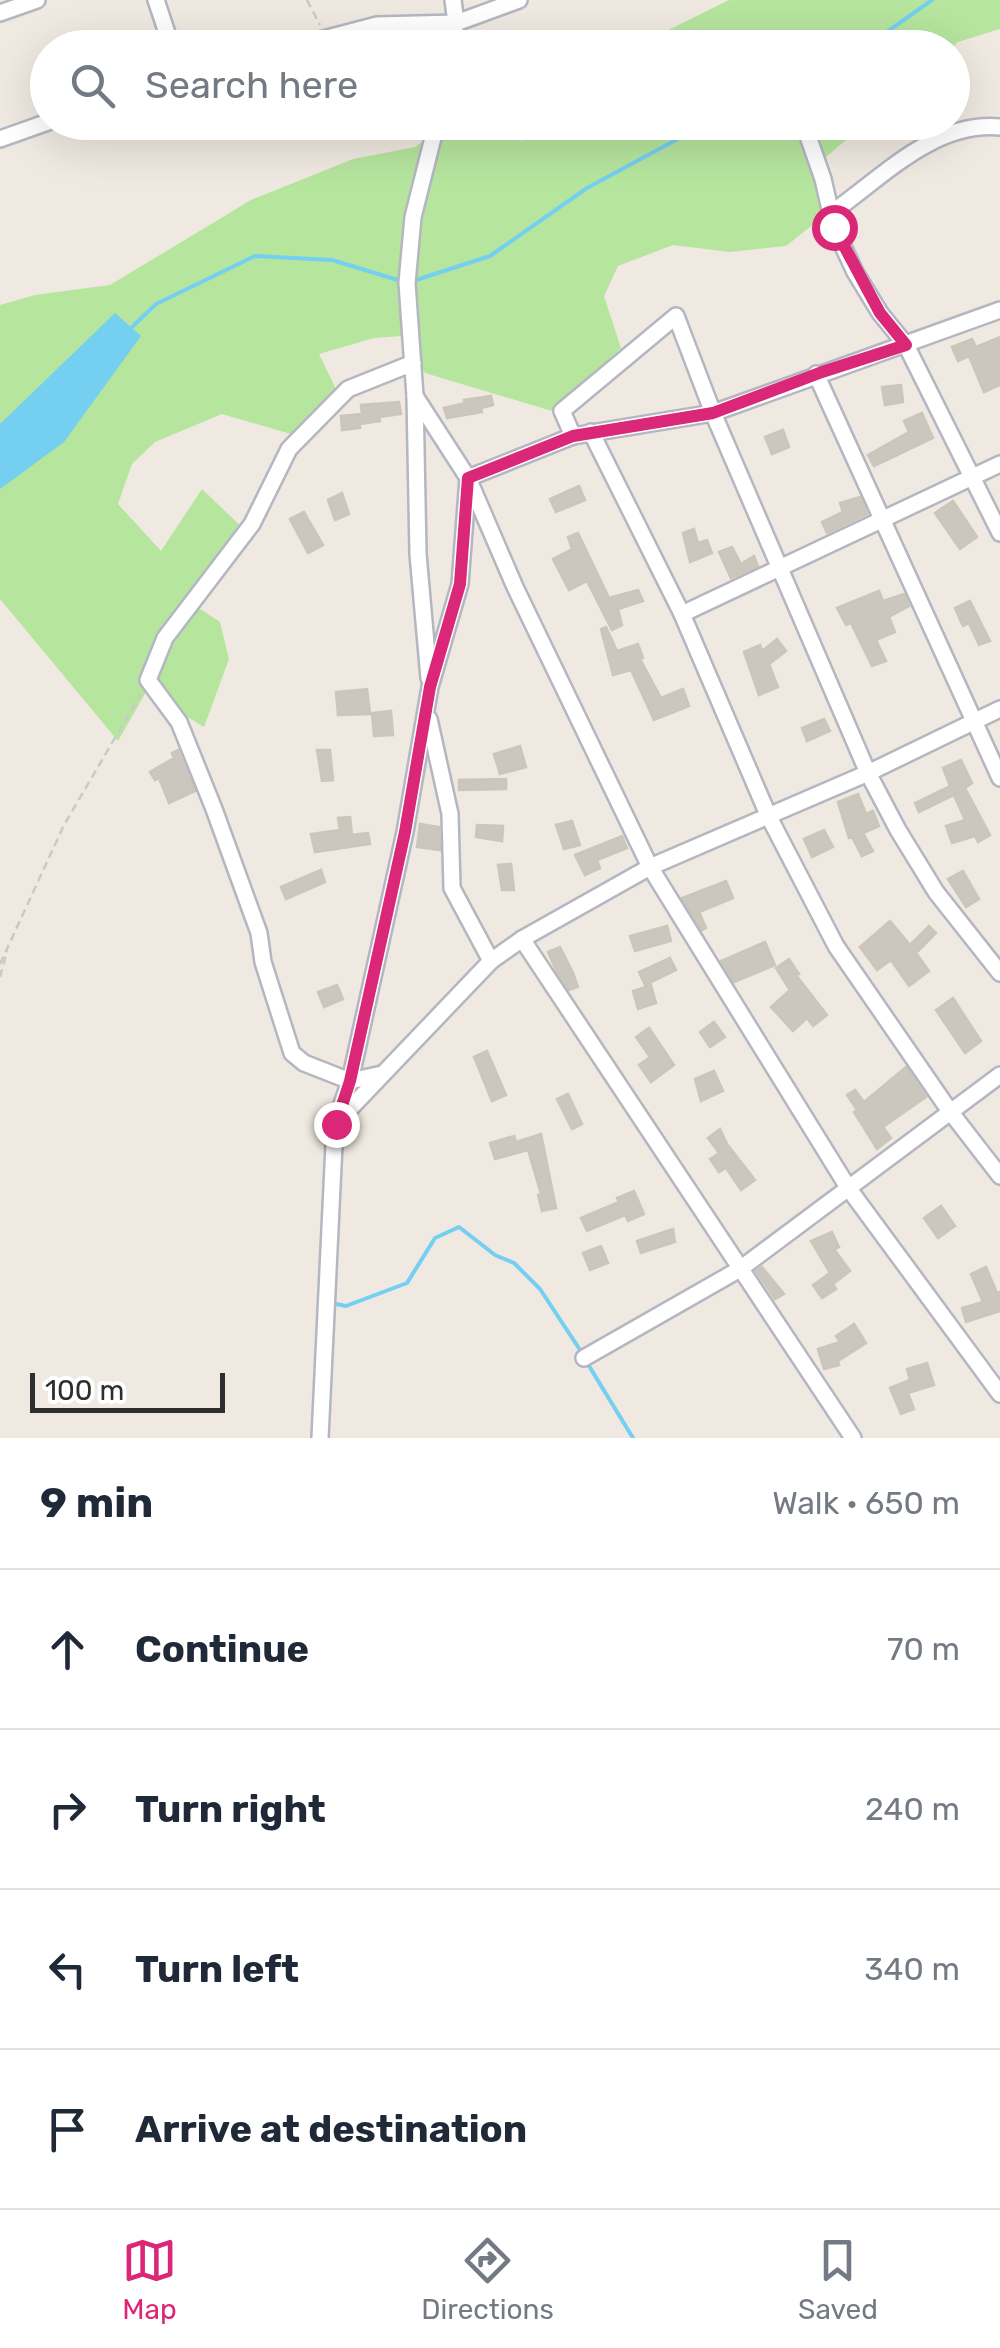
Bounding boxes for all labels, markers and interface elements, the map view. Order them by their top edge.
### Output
search box [30,30,970,140]
icon: search [65,58,120,113]
text: Search here [145,62,358,108]
route start [812,205,858,251]
route end [314,1102,360,1148]
scale bar [30,1368,225,1412]
text: 100 m [45,1374,124,1407]
text: 9 min [40,1478,153,1528]
text: Walk · 650 m [772,1484,960,1522]
icon: ahead [40,1622,95,1677]
text: Continue [135,1626,309,1672]
text: 70 m [887,1630,960,1668]
icon: right [40,1782,95,1837]
text: Turn right [135,1786,326,1832]
text: 240 m [865,1790,960,1828]
icon: left [40,1942,95,1997]
text: Turn left [135,1946,299,1992]
text: 340 m [864,1950,960,1988]
icon: arrive [40,2102,95,2157]
text: Arrive at destination [135,2106,527,2152]
tab: Map [122,2233,177,2326]
tab: Directions [421,2233,554,2326]
tab: Saved [798,2233,878,2326]

